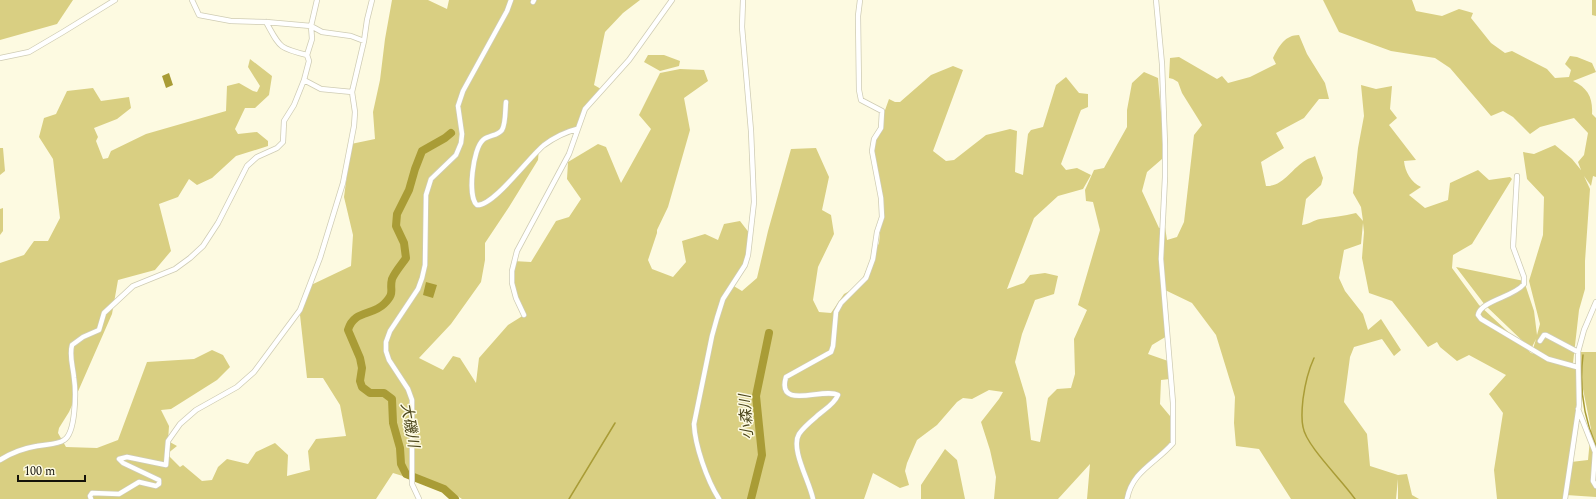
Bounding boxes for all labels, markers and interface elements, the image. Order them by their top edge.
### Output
water label: 小森川 [734,392,759,440]
water label: 大磯川 [394,401,425,451]
scale bar [18,457,85,483]
text: 100 m [24,462,55,481]

